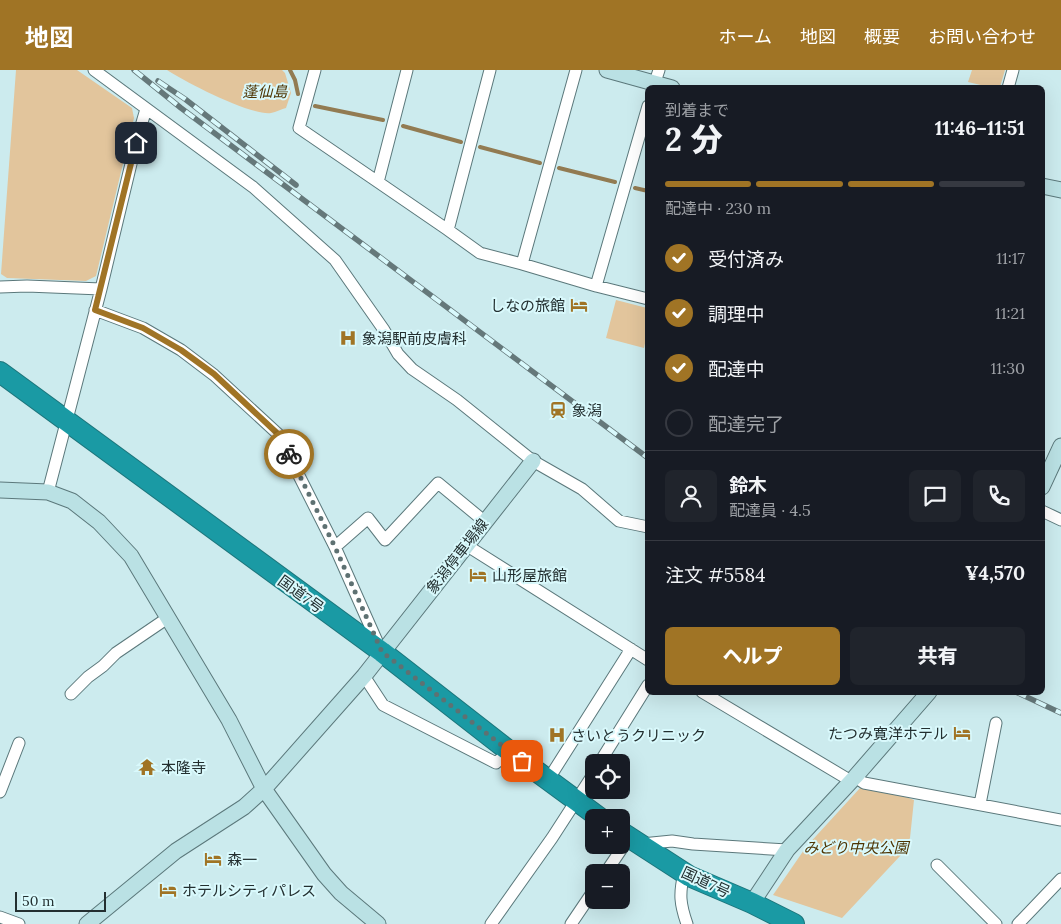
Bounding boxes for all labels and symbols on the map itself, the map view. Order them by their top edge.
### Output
park label: 蓬仙島 [242,82,288,101]
pin [115,122,157,164]
hotel icon: しなの旅館 [569,295,589,315]
place label: しなの旅館 [490,296,565,315]
hospital icon: 象潟駅前皮膚科 [338,328,358,348]
place label: 象潟駅前皮膚科 [362,329,467,348]
station icon: 象潟 [548,400,568,420]
place label: 象潟 [572,401,602,420]
courier [264,429,314,479]
street label: 象潟停車場線 [422,515,492,597]
hotel icon: 山形屋旅館 [468,565,488,585]
place label: 山形屋旅館 [492,566,567,585]
street label: 国道7号 [274,571,328,617]
hotel icon: たつみ寛洋ホテル [952,723,972,743]
place label: たつみ寛洋ホテル [828,724,948,743]
hospital icon: さいとうクリニック [547,725,567,745]
place label: さいとうクリニック [571,726,706,745]
pin [501,740,543,782]
temple icon: 本隆寺 [137,757,157,777]
place label: 本隆寺 [161,758,206,777]
park label: みどり中央公園 [803,838,910,857]
hotel icon: 森一 [203,849,223,869]
place label: 森一 [227,850,257,869]
street label: 国道7号 [678,862,734,902]
hotel icon: ホテルシティパレス [158,880,178,900]
place label: ホテルシティパレス [182,881,316,900]
scale bar [15,889,106,912]

